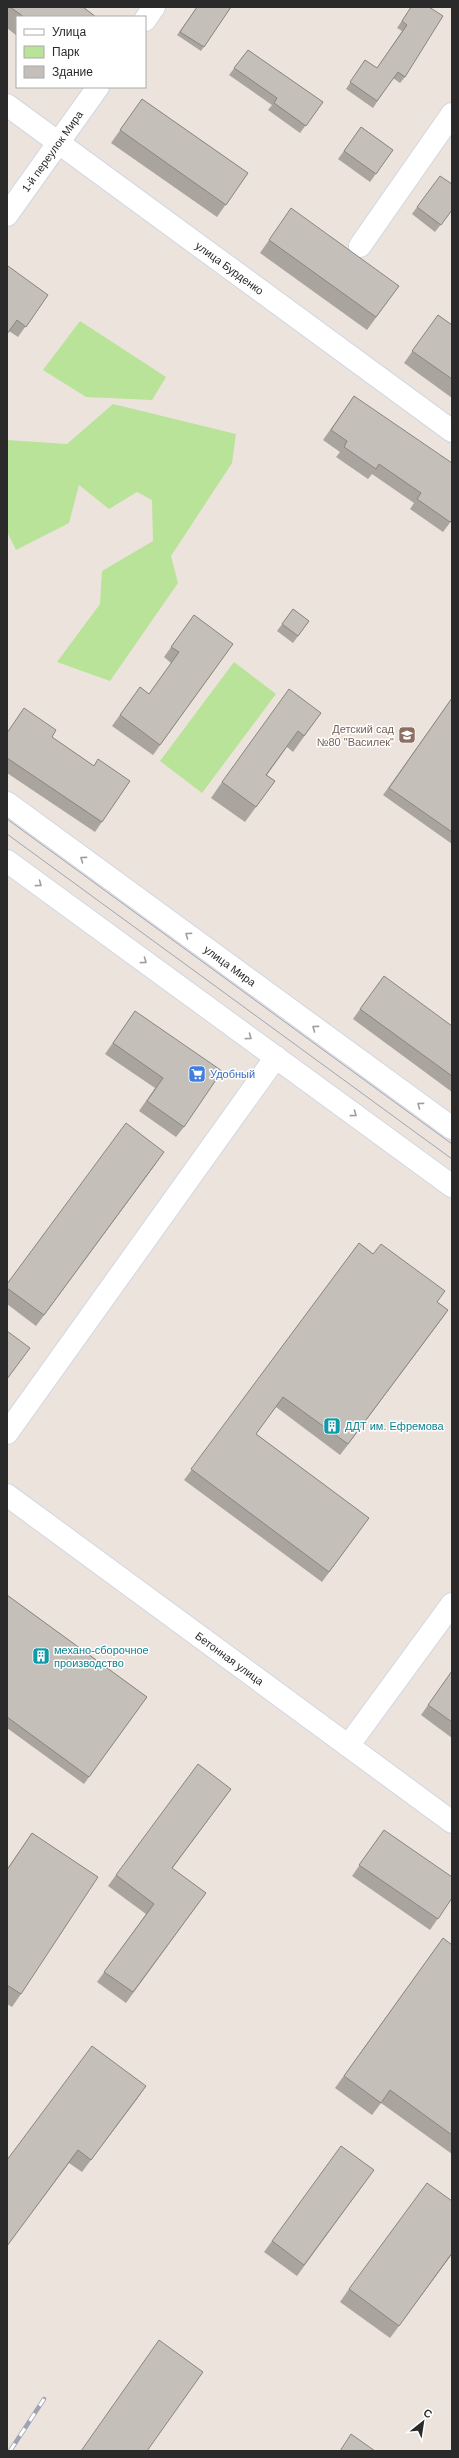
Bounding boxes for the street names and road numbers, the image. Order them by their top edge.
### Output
street label: 1-й переулок Мира [19,108,86,194]
street label: улица Бурденко [193,239,266,297]
street label: улица Мира [202,943,259,989]
street label: Бетонная улица [193,1629,267,1688]

